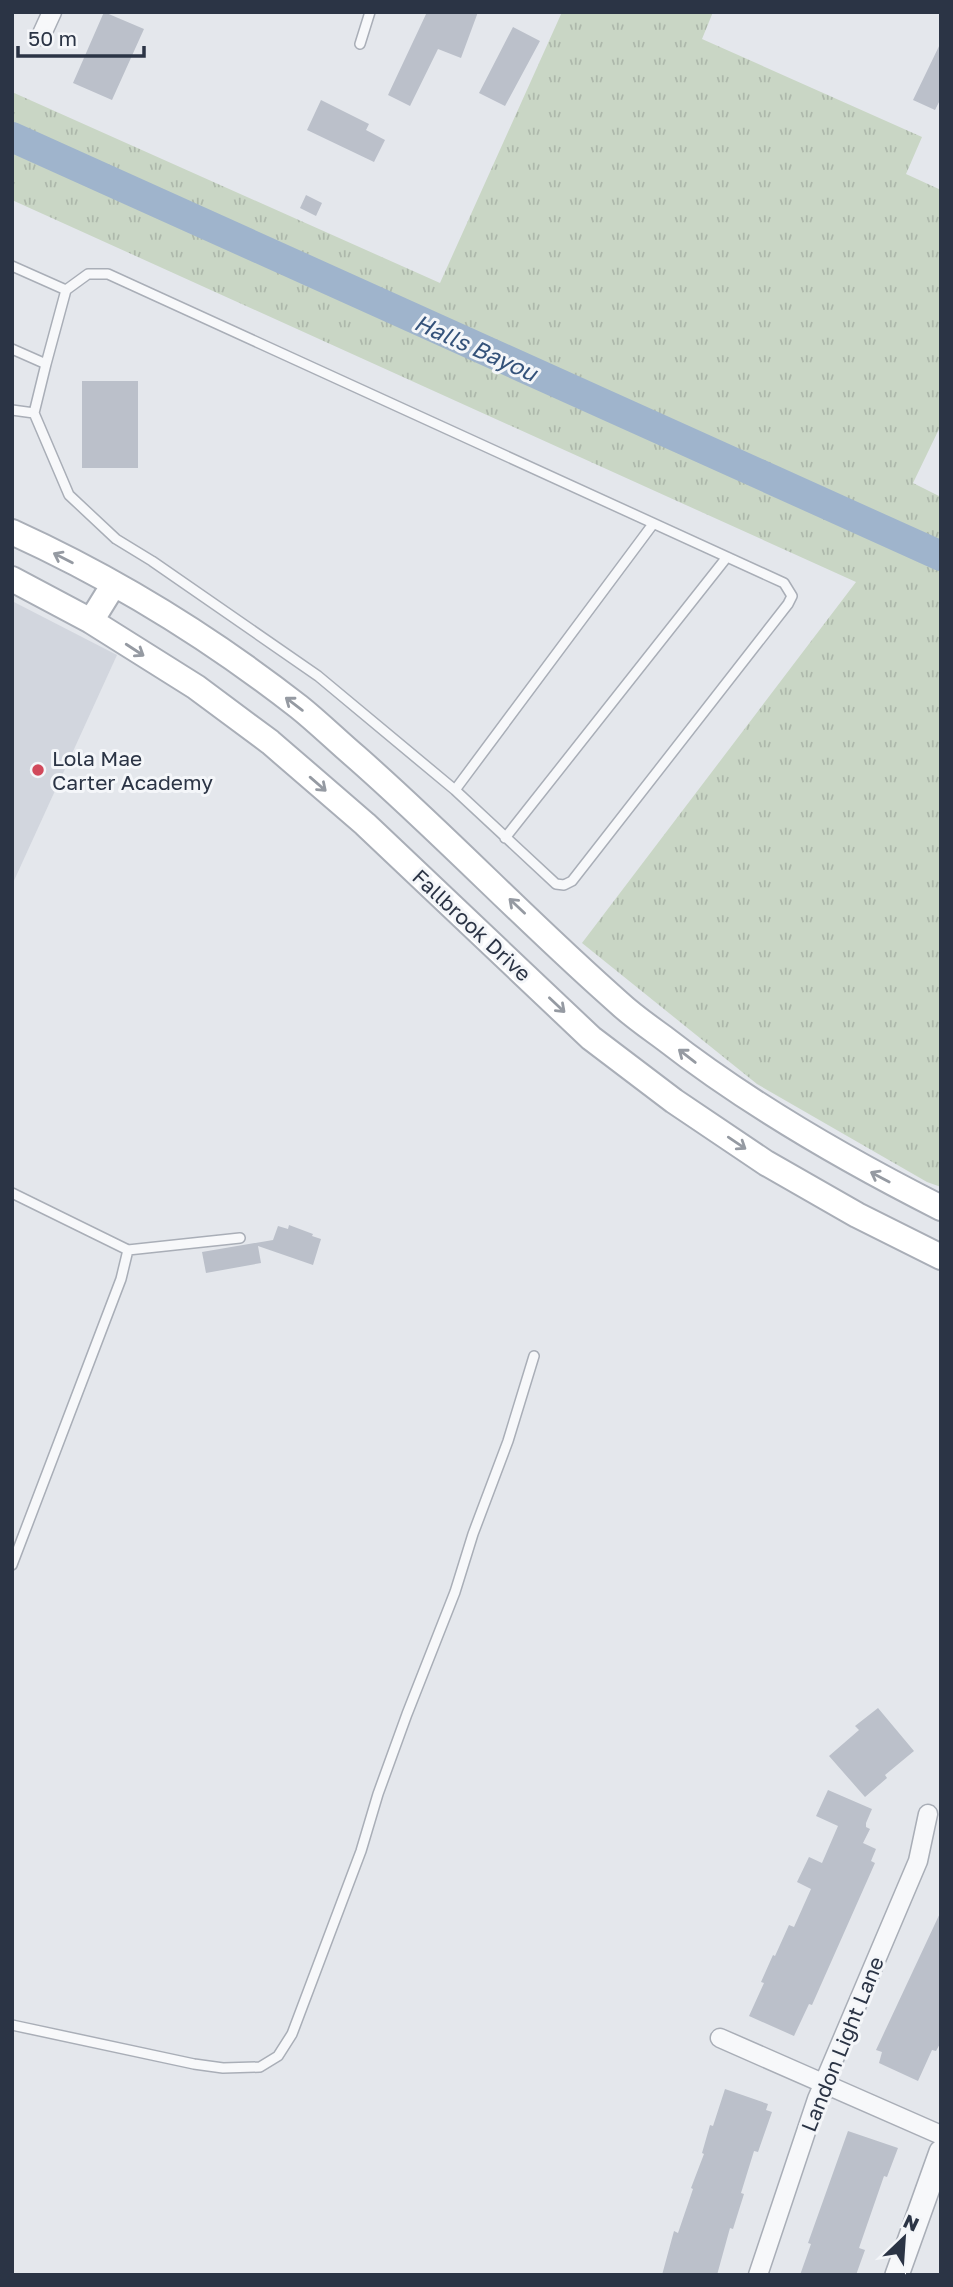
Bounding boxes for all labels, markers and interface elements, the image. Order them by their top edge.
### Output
scale bar [18,14,144,58]
text: 50 m [28,25,77,51]
water label: Halls Bayou [410,308,544,387]
one-way arrow [54,550,74,564]
one-way arrow [125,642,144,657]
one-way arrow [285,696,304,711]
place label: Lola Mae Carter Academy [52,745,213,795]
marker: Lola Mae Carter Academy [30,762,46,778]
one-way arrow [309,776,327,792]
street label: Fallbrook Drive [407,863,537,987]
one-way arrow [508,898,525,915]
one-way arrow [548,997,565,1014]
one-way arrow [679,1049,697,1064]
one-way arrow [727,1136,746,1151]
one-way arrow [870,1170,891,1183]
street label: Landon Light Lane [795,1953,889,2135]
north arrow [869,2203,939,2273]
text: N [900,2209,923,2236]

